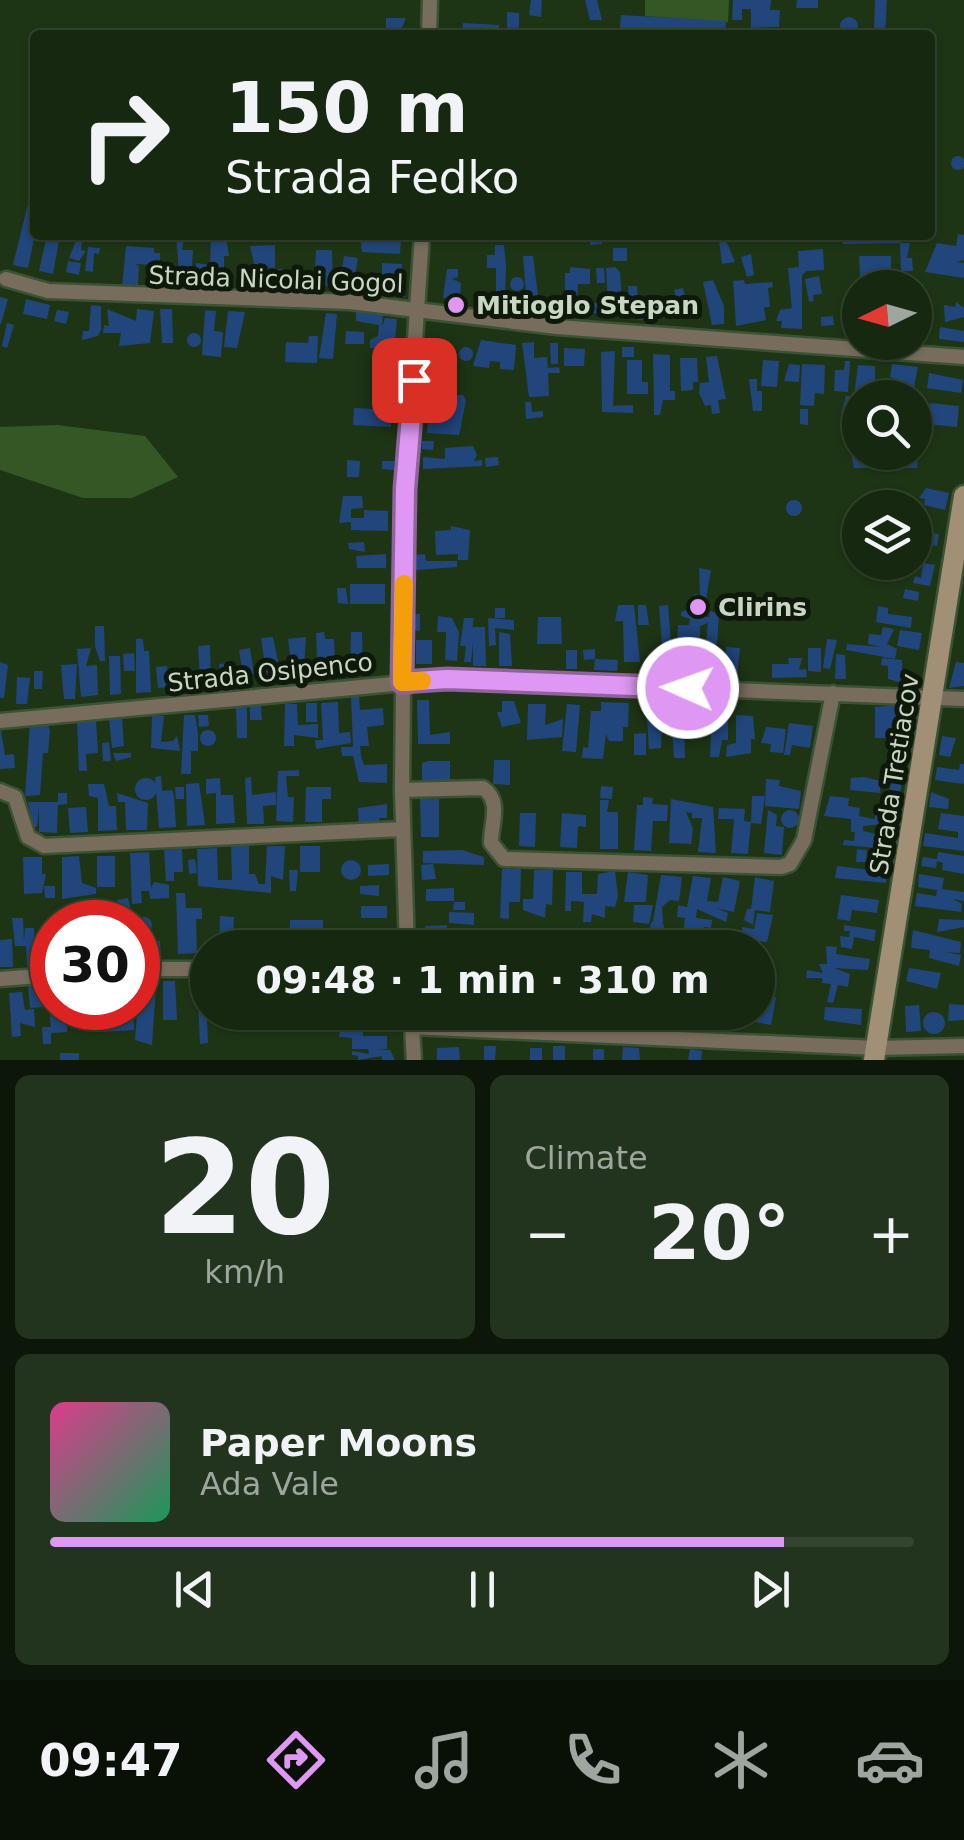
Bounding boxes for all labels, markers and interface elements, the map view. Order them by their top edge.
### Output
text: 150 m [225,67,468,149]
icon: right [60,70,190,200]
text: Strada Fedko [225,151,519,204]
street label: Strada Nicolai Gogol [148,261,404,298]
north arrow [842,270,932,360]
map controls [842,270,932,580]
place label: Mitioglo Stepan [476,291,699,320]
marker: Mitioglo Stepan [445,294,467,316]
pin [372,338,457,423]
icon: arrive [387,353,442,408]
button: search [842,380,932,470]
button: layers [842,490,932,580]
place label: Clirins [718,593,807,622]
marker: Clirins [687,596,709,618]
position arrow [636,636,740,740]
street label: Strada Osipenco [166,647,374,698]
street label: Strada Tretiacov [864,671,925,877]
speed limit sign: 30 [30,900,160,1030]
text: 09:48 · 1 min · 310 m [255,958,710,1002]
text: 20 [154,1112,335,1264]
text: Climate [525,1139,648,1177]
text: 20° [648,1189,790,1277]
text: − [525,1202,571,1266]
text: + [868,1202,914,1266]
text: km/h [204,1253,285,1291]
text: Paper Moons [200,1421,477,1465]
text: Ada Vale [200,1465,339,1503]
icon: previous [167,1562,222,1617]
icon: pause [455,1562,510,1617]
icon: next [743,1562,798,1617]
icon: directions [261,1725,331,1795]
icon: music [409,1725,479,1795]
icon: phone [558,1725,628,1795]
icon: climate [706,1725,776,1795]
icon: car [855,1725,925,1795]
text: 09:47 [39,1734,182,1787]

